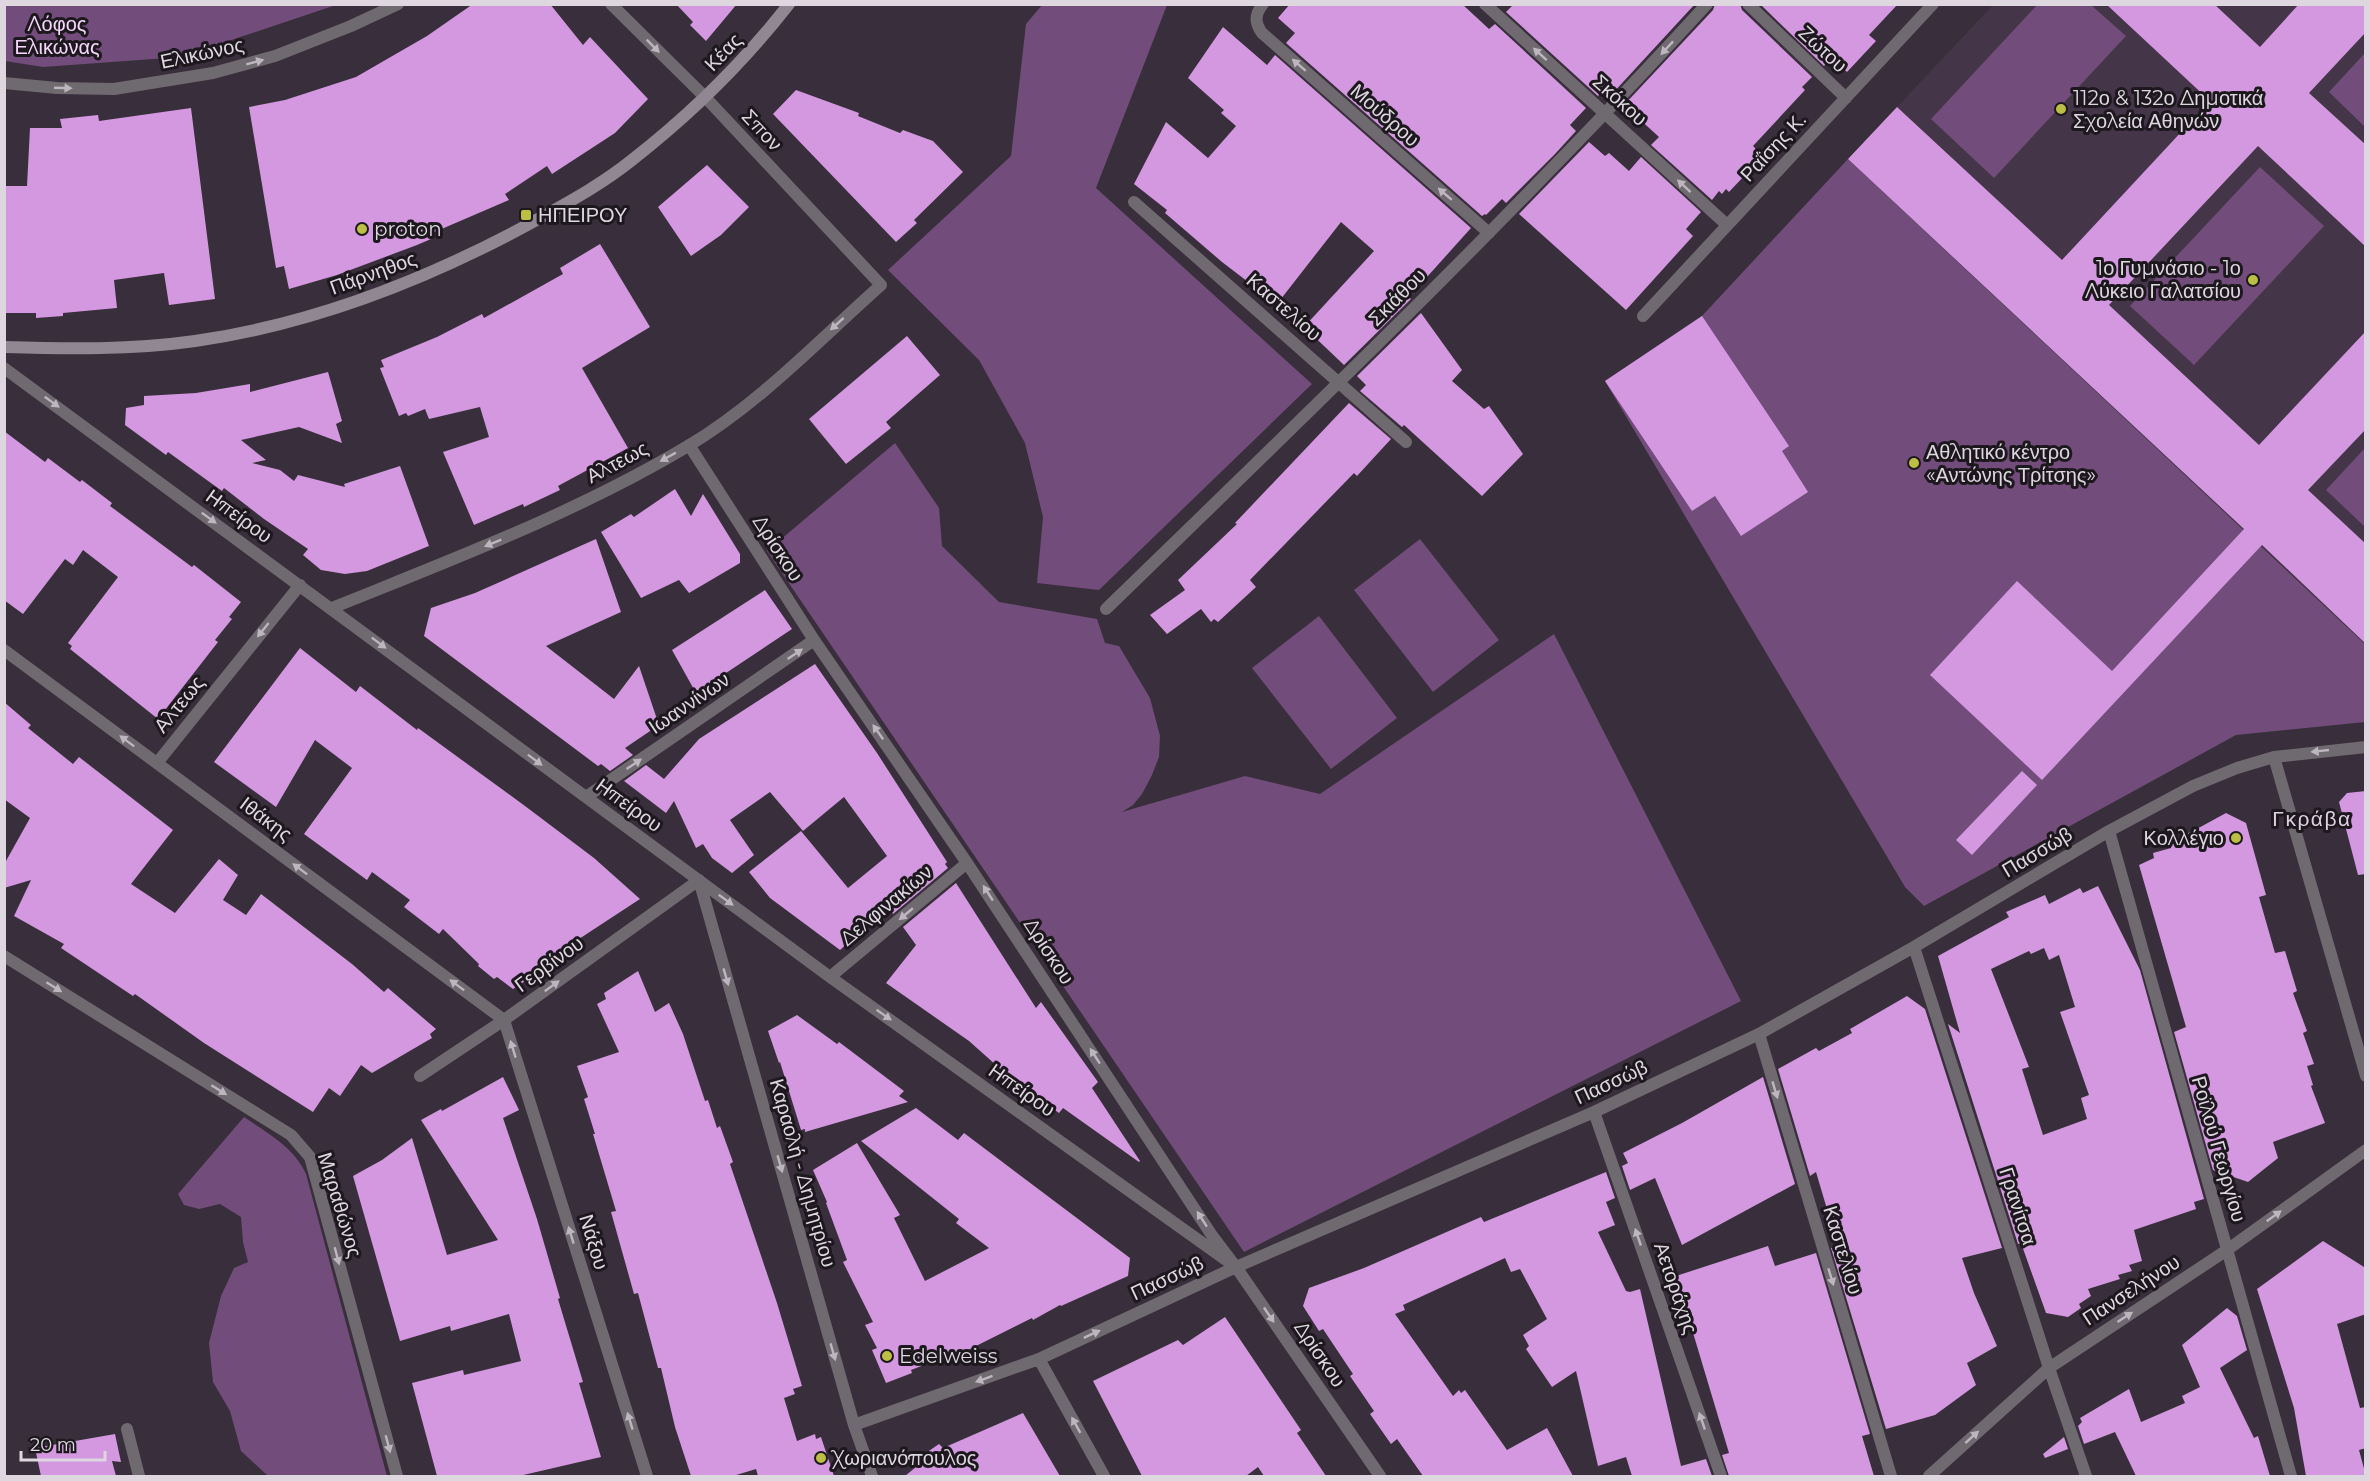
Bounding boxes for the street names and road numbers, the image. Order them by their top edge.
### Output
street label: Ζώτου [1794,21,1852,77]
street label: Κέας [699,28,747,76]
street label: Ελικώνος [158,32,246,74]
street label: Σκόκου [1588,69,1652,131]
street label: Μούδρου [1346,79,1424,151]
street label: Σπον [737,104,787,156]
street label: Ραΐσης Κ. [1735,108,1811,186]
street label: Πάρνηθος [326,246,420,300]
street label: Σκιάθου [1363,263,1431,331]
street label: Καστελίου [1242,268,1326,346]
street label: Αλτεως [582,436,652,488]
street label: Ηπείρου [201,484,277,548]
street label: Δρίσκου [748,510,808,586]
street label: Ιωαννίνων [644,667,734,739]
street label: Αλτεως [149,670,209,737]
street label: Ηπείρου [591,773,667,837]
street label: Ιθάκης [235,792,297,847]
street label: Πασσώβ [1997,822,2077,882]
street label: Δελφινακίων [835,859,937,951]
street label: Δρίσκου [1019,913,1079,989]
street label: Γερβίνου [510,931,588,997]
street label: Πασσώβ [1571,1055,1651,1109]
street label: Ηπείρου [984,1058,1060,1122]
street label: Ροϊλού Γεωργίου [2187,1073,2251,1225]
street label: Καραολή - Δημητρίου [765,1076,841,1270]
street label: Μαραθώνος [313,1150,367,1261]
street label: Γρανίτσα [1994,1164,2042,1248]
street label: Καστελίου [1818,1203,1868,1297]
street label: Νάξου [574,1211,614,1273]
street label: Αετοράχης [1649,1239,1703,1337]
street label: Πανσελήνου [2078,1250,2184,1330]
street label: Πασσώβ [1127,1251,1207,1305]
street label: Δρίσκου [1289,1316,1351,1392]

